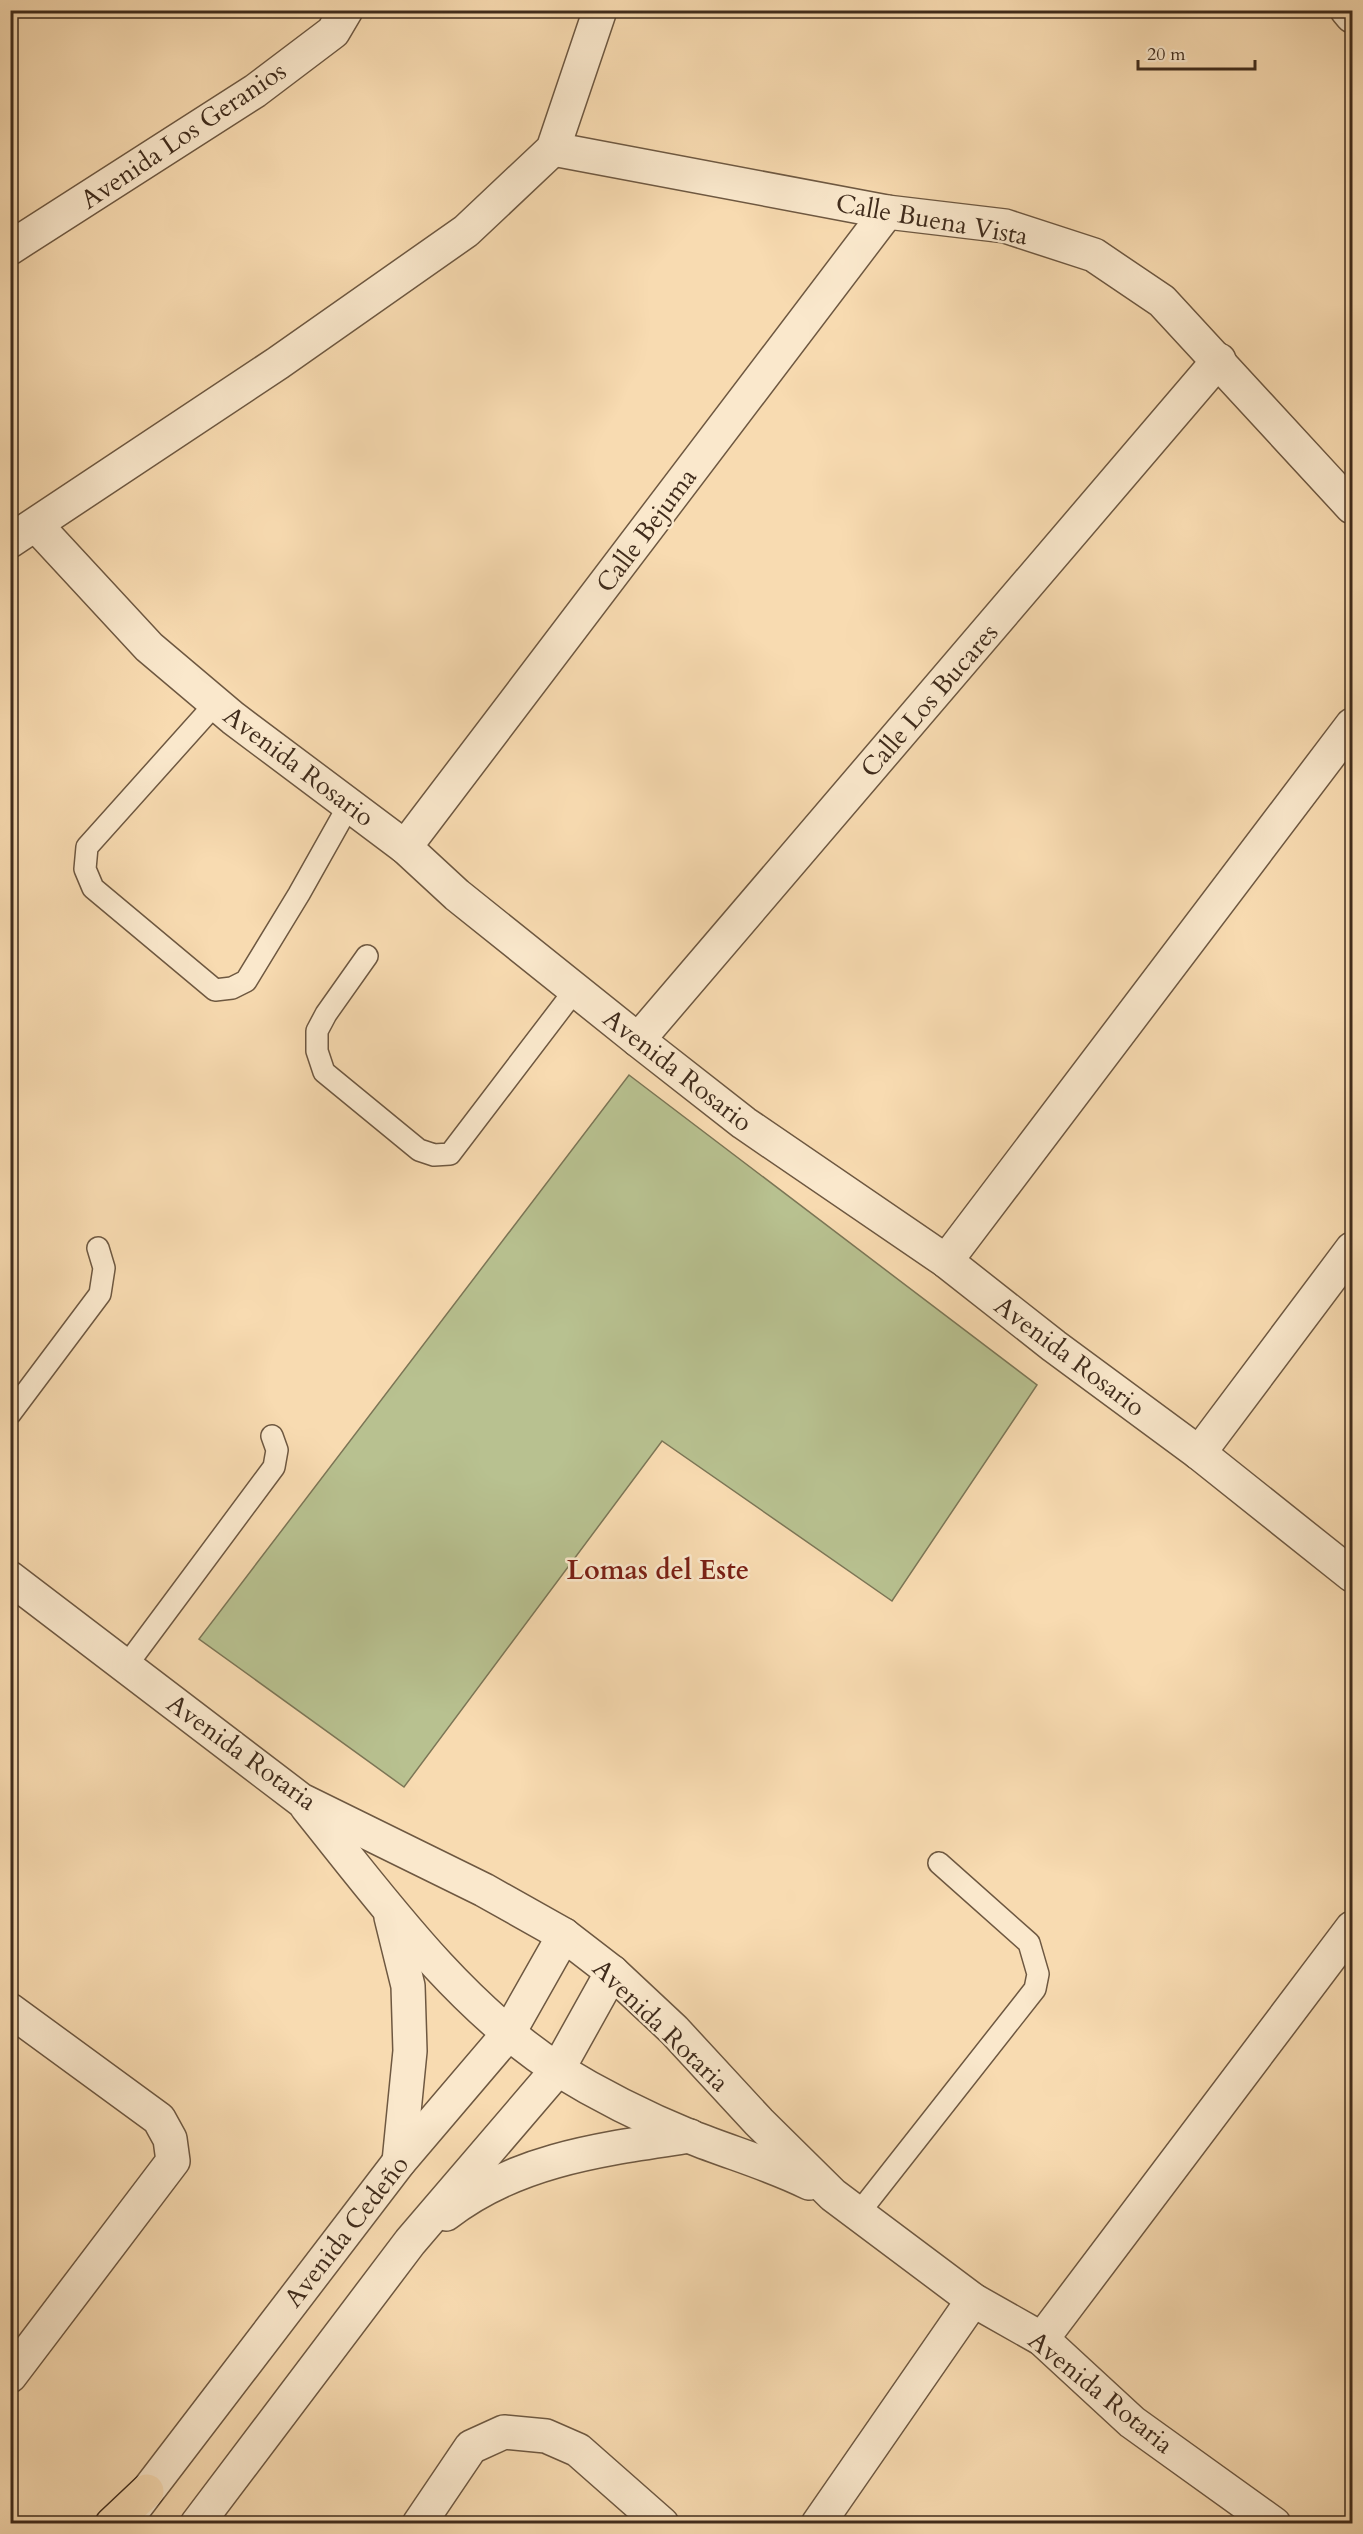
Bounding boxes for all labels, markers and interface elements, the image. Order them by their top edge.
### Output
scale bar [1138,33,1255,71]
text: 20 m [1147,42,1186,67]
street label: Avenida Los Geranios [74,54,293,217]
street label: Calle Buena Vista [833,185,1031,254]
street label: Calle Bejuma [588,461,705,600]
street label: Calle Los Bucares [853,616,1006,785]
street label: Avenida Rosario [216,698,381,835]
street label: Avenida Rosario [596,1001,760,1140]
street label: Avenida Rosario [987,1288,1152,1425]
district label: Lomas del Este [567,1552,749,1589]
street label: Avenida Rotaria [160,1686,324,1819]
street label: Avenida Rotaria [585,1951,737,2099]
street label: Avenida Cedeño [276,2148,417,2314]
street label: Avenida Rotaria [1021,2323,1181,2462]

